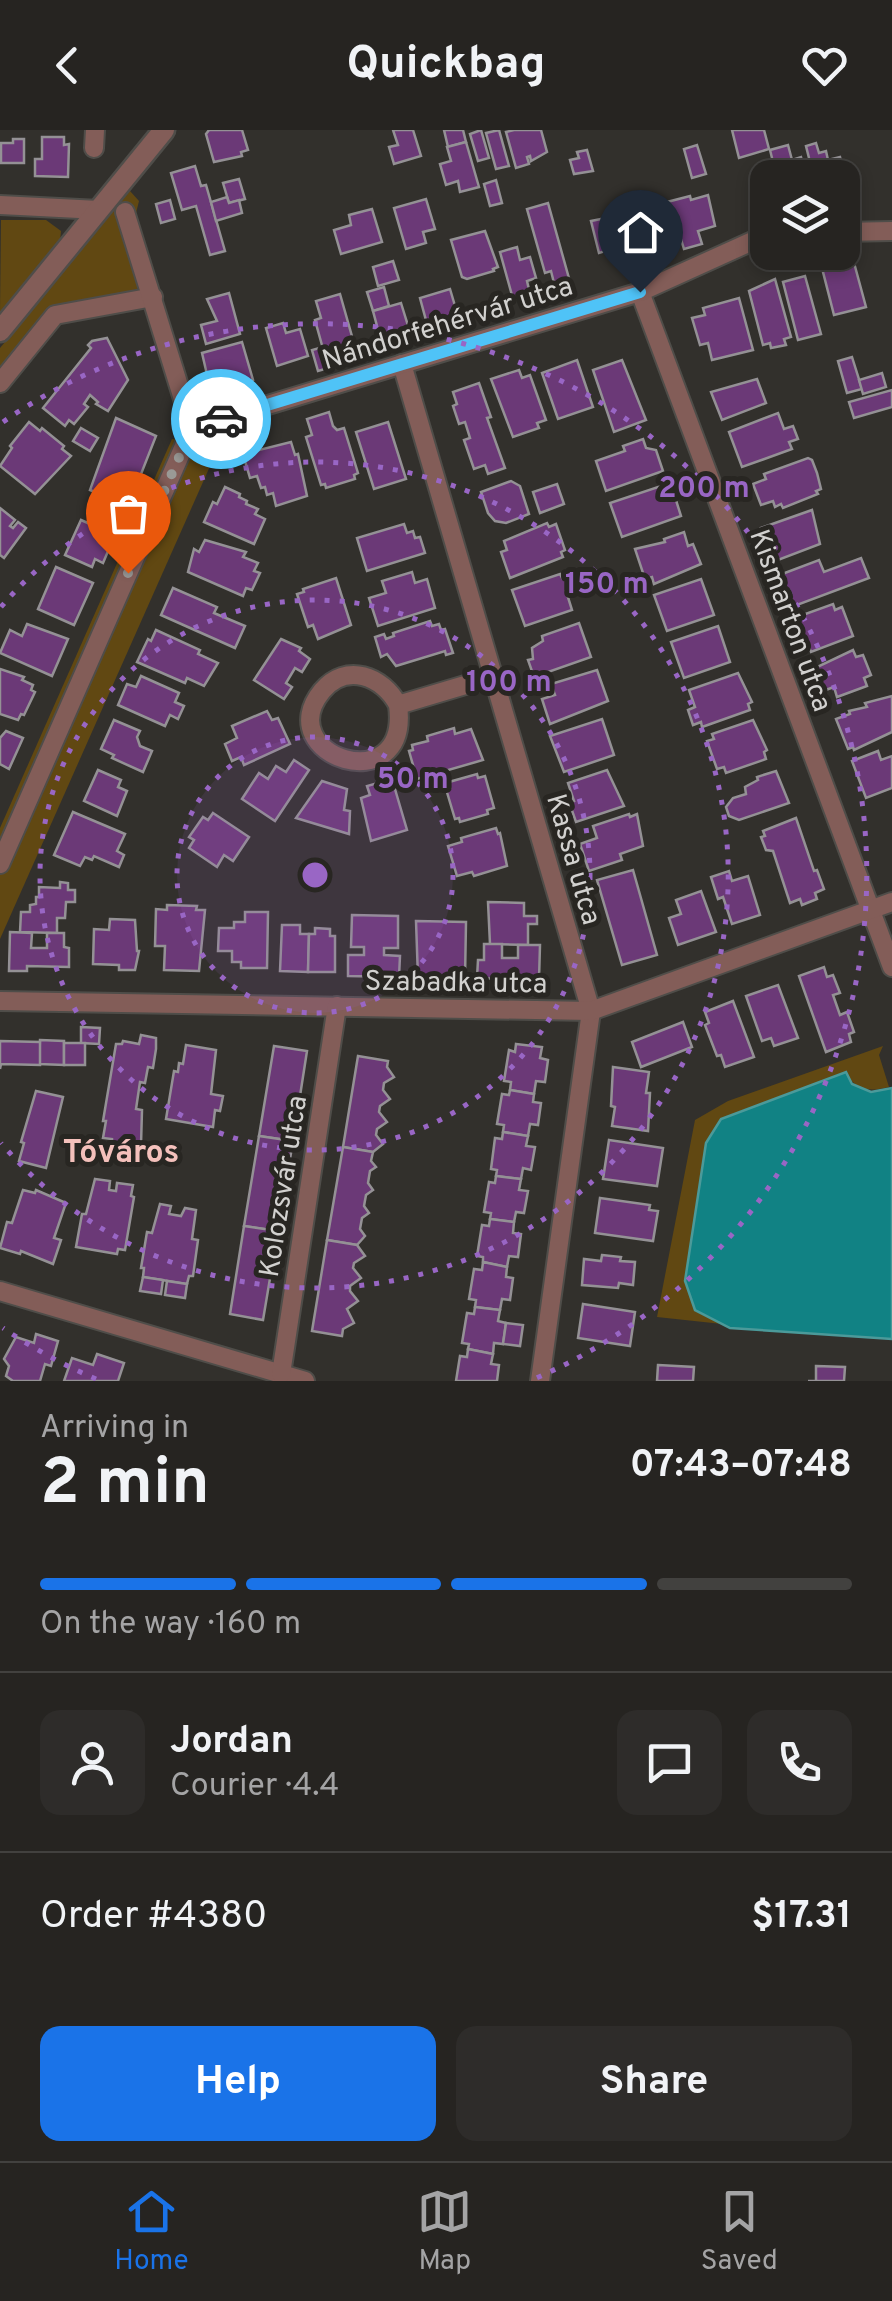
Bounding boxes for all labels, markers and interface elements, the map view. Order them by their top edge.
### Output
text: Quickbag [347,37,545,94]
icon: back [40,38,95,93]
icon: heart [797,38,852,93]
map controls [750,160,860,270]
button: layers [750,160,860,270]
pin [598,190,683,293]
icon: home [613,205,668,260]
street label: Nándorfehérvár utca [318,270,578,380]
courier [171,369,271,469]
icon: car [194,392,249,447]
pin [86,471,171,574]
text: 200 m [658,471,750,508]
icon: bag [101,486,156,541]
street label: Kismarton utca [739,525,839,717]
text: 150 m [565,567,649,604]
text: 100 m [466,665,552,702]
text: 50 m [377,762,449,799]
street label: Kassa utca [536,790,608,929]
centre of rings [297,857,333,893]
street label: Szabadka utca [364,964,548,1004]
street label: Kolozsvár utca [253,1093,317,1280]
district label: Tóváros [63,1134,179,1174]
text: Arriving in [40,1409,189,1449]
text: 07:43–07:48 [630,1442,852,1491]
text: 2 min [40,1445,210,1527]
text: On the way · 160 m [40,1605,301,1645]
button: person [40,1710,145,1815]
button: chat [617,1710,722,1815]
button: phone [747,1710,852,1815]
text: Jordan [170,1718,293,1767]
text: Courier · 4.4 [170,1767,339,1807]
text: Order #4380 [40,1893,267,1942]
text: $17.31 [751,1893,852,1942]
button: Help [40,2026,436,2141]
button: Share [456,2026,852,2141]
tab: Home [114,2184,189,2280]
tab: Map [417,2184,472,2280]
tab: Saved [701,2184,778,2280]

